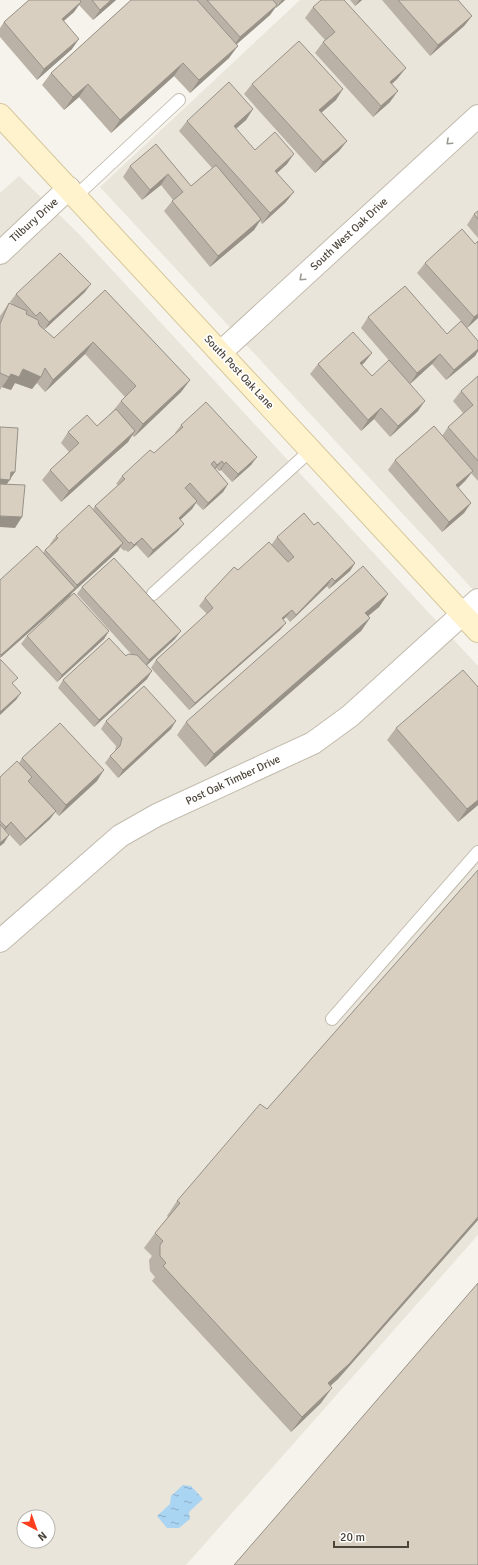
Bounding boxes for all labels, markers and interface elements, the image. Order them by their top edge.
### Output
one-way arrow [446,138,454,145]
street label: Tilbury Drive [7,195,61,245]
street label: South West Oak Drive [308,195,390,273]
one-way arrow [299,273,307,281]
street label: South Post Oak Lane [201,332,277,412]
street label: Post Oak Timber Drive [184,752,282,808]
north arrow [16,1509,56,1549]
scale bar [334,1523,408,1549]
text: N [35,1529,49,1544]
text: 20 m [340,1530,365,1545]

